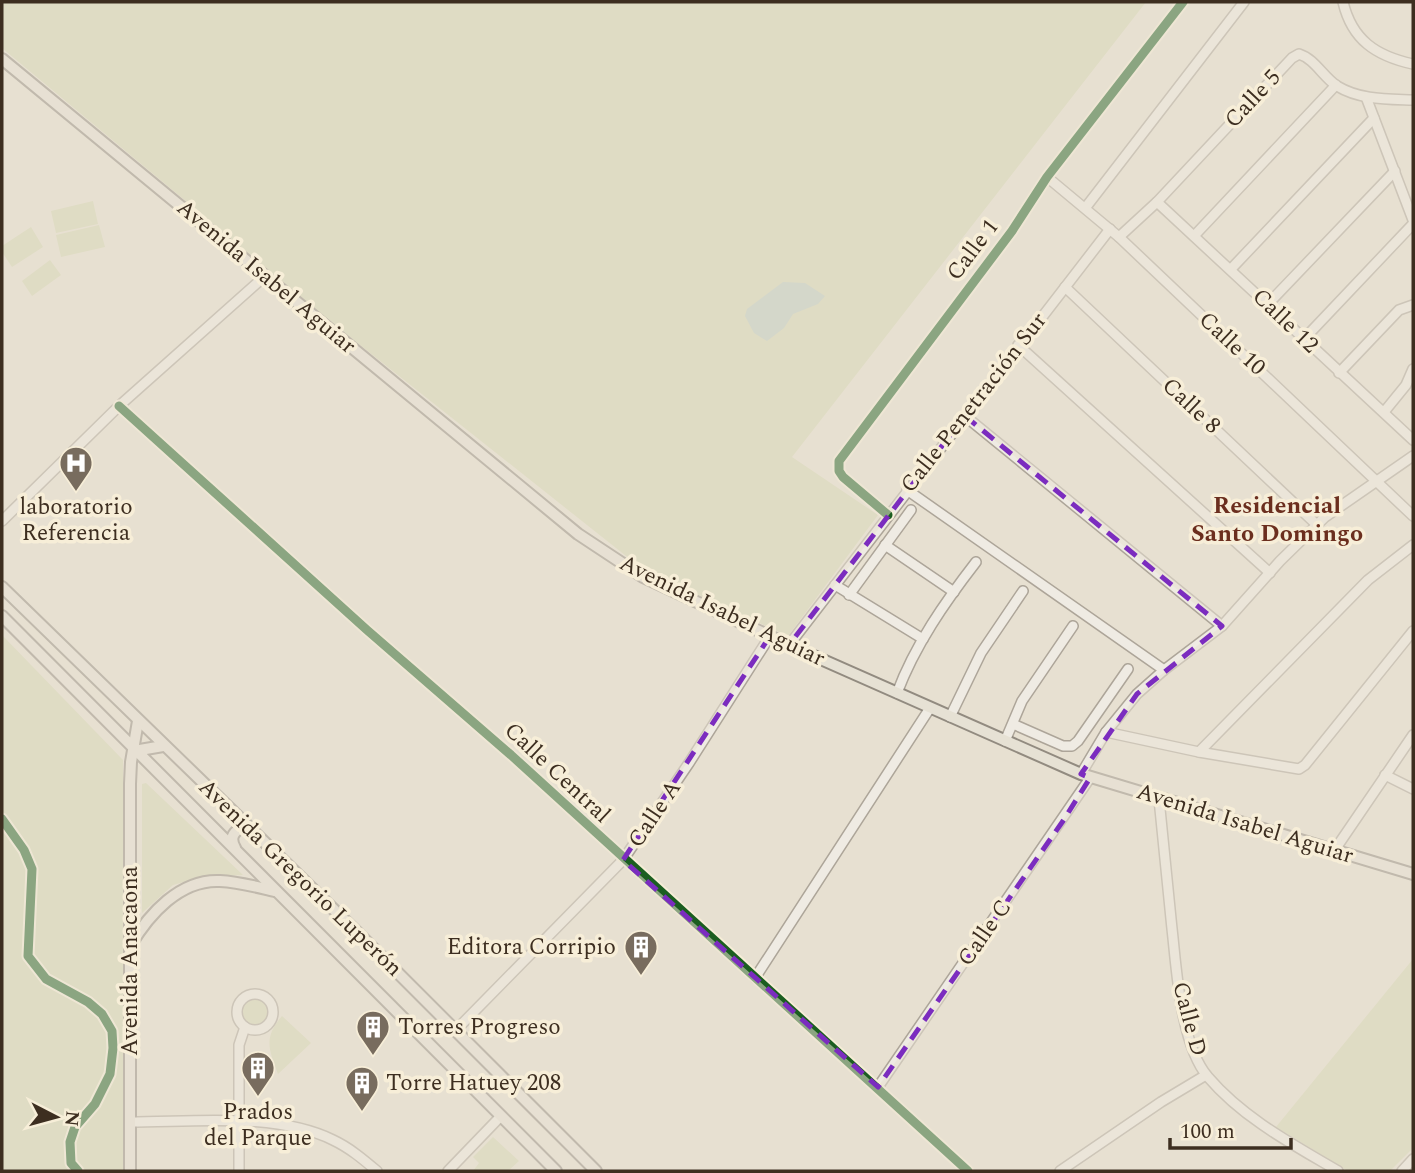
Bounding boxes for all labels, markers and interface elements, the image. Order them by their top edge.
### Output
street label: Calle 5 [1216,62,1290,136]
street label: Avenida Isabel Aguiar [168,191,364,363]
street label: Calle 1 [938,212,1008,288]
street label: Calle 12 [1244,280,1326,362]
street label: Calle 10 [1190,303,1274,385]
street label: Calle Penetración Sur [892,305,1056,501]
street label: Calle 8 [1154,369,1228,443]
hospital icon: laboratorio Referencia [57,444,95,493]
district label: Residencial Santo Domingo [1191,488,1363,552]
place label: laboratorio Referencia [19,490,133,551]
street label: Avenida Isabel Aguiar [613,546,831,676]
street label: Calle Central [496,714,618,832]
street label: Avenida Gregorio Luperón [190,771,410,985]
street label: Calle A [619,773,691,855]
street label: Avenida Isabel Aguiar [1132,774,1358,874]
street label: Avenida Anacaona [113,866,148,1056]
street label: Calle C [949,892,1021,974]
building icon: Editora Corripio [622,928,660,977]
place label: Editora Corripio [447,930,616,965]
street label: Calle D [1162,978,1216,1060]
building icon: Torres Progreso [354,1008,392,1057]
place label: Torres Progreso [398,1010,561,1045]
building icon: Prados del Parque [239,1049,277,1098]
building icon: Torre Hatuey 208 [343,1064,381,1113]
place label: Torre Hatuey 208 [386,1066,561,1101]
north arrow [21,1082,91,1152]
place label: Prados del Parque [204,1095,312,1156]
scale bar [1170,1106,1291,1150]
text: N [56,1109,87,1128]
text: 100 m [1180,1116,1235,1148]

